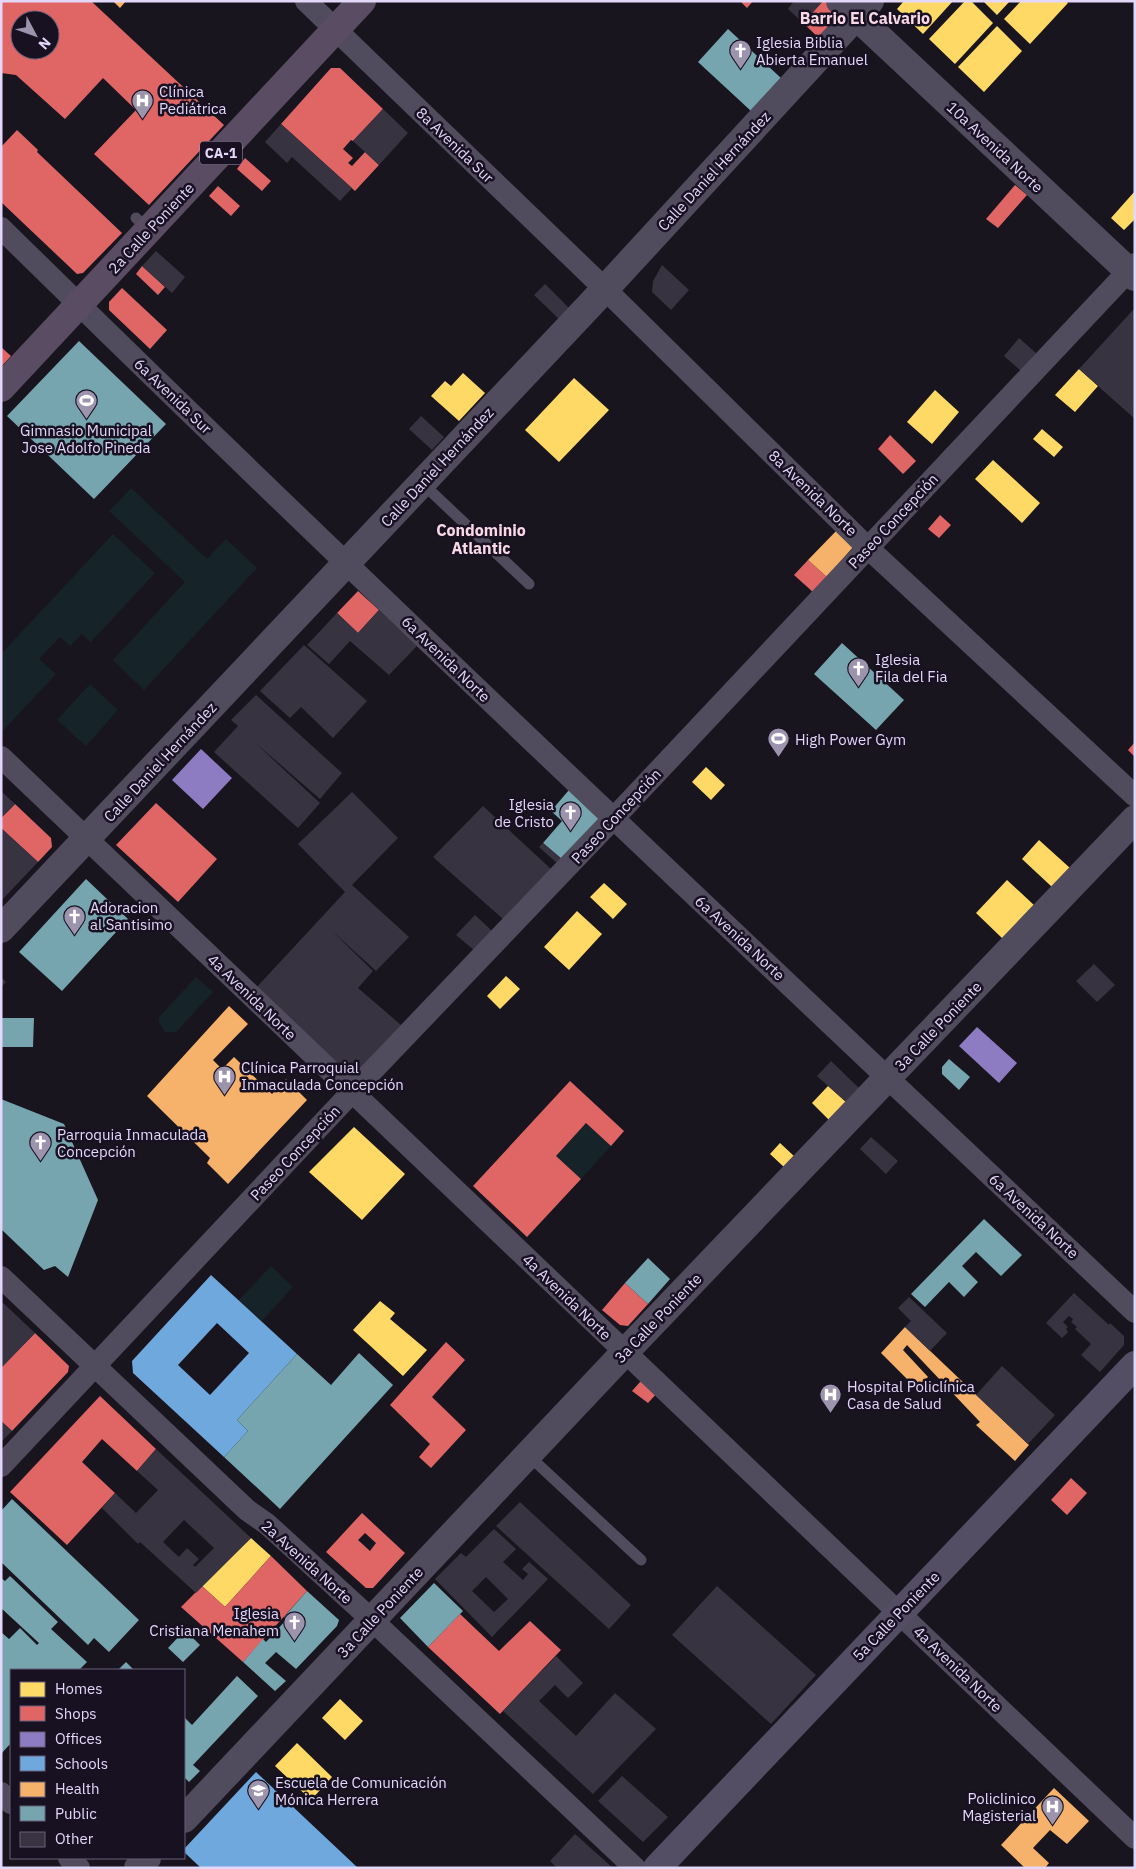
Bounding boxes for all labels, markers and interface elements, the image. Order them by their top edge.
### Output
district label: Barrio El Calvario [800,8,930,28]
north arrow [10,10,60,60]
place label: Iglesia Biblia Abierta Emanuel [756,33,868,69]
text: N [35,34,55,53]
church icon: Iglesia Biblia Abierta Emanuel [728,39,752,70]
place label: Clínica Pediátrica [159,82,227,118]
hospital icon: Clínica Pediátrica [131,88,155,119]
street label: 10a Avenida Norte [943,97,1047,197]
street label: 8a Avenida Sur [412,103,498,187]
street label: Calle Daniel Hernández [654,107,774,235]
road number: CA-1 [200,142,242,164]
street label: 2a Calle Poniente [104,179,198,277]
street label: 6a Avenida Sur [130,354,216,438]
sports icon: Gimnasio Municipal Jose Adolfo Pineda [74,389,98,420]
street label: Calle Daniel Hernández [377,403,497,531]
place label: Gimnasio Municipal Jose Adolfo Pineda [20,421,152,457]
street label: 8a Avenida Norte [765,446,861,540]
street label: Paseo Concepción [844,469,942,573]
district label: Condominio Atlantic [436,520,526,558]
street label: 6a Avenida Norte [398,612,494,706]
place label: Iglesia Fila del Fia [875,650,947,686]
church icon: Iglesia Fila del Fia [847,656,871,687]
street label: Calle Daniel Hernández [100,698,220,826]
sports icon: High Power Gym [767,727,791,758]
place label: High Power Gym [795,730,906,749]
street label: Paseo Concepción [567,764,665,868]
place label: Iglesia de Cristo [494,795,554,831]
church icon: Iglesia de Cristo [558,801,582,832]
street label: 6a Avenida Norte [691,892,789,984]
place label: Adoracion al Santisimo [90,898,172,934]
church icon: Adoracion al Santisimo [62,904,86,935]
street label: 4a Avenida Norte [204,950,300,1044]
street label: 3a Calle Poniente [890,977,986,1075]
place label: Clínica Parroquial Inmaculada Concepción [241,1058,404,1094]
hospital icon: Clínica Parroquial Inmaculada Concepción [213,1064,237,1095]
street label: Paseo Concepción [246,1101,344,1205]
place label: Parroquia Inmaculada Concepción [57,1125,206,1161]
church icon: Parroquia Inmaculada Concepción [29,1131,53,1162]
street label: 6a Avenida Norte [985,1170,1083,1262]
street label: 4a Avenida Norte [519,1250,615,1344]
street label: 3a Calle Poniente [610,1269,706,1367]
place label: Hospital Policlínica Casa de Salud [847,1377,975,1413]
hospital icon: Hospital Policlínica Casa de Salud [819,1383,843,1414]
street label: 2a Avenida Norte [258,1516,356,1608]
street label: 3a Calle Poniente [333,1563,427,1661]
street label: 5a Calle Poniente [848,1567,944,1665]
place label: Iglesia Cristiana Menahem [149,1604,279,1640]
church icon: Iglesia Cristiana Menahem [283,1610,307,1641]
street label: 4a Avenida Norte [910,1622,1006,1716]
legend [10,1669,185,1859]
text: Homes [55,1679,103,1698]
text: Shops [55,1704,97,1723]
text: Offices [55,1729,102,1748]
text: Schools [55,1754,108,1773]
place label: Escuela de Comunicación Mónica Herrera [275,1773,447,1809]
text: Health [55,1779,100,1798]
school or university icon: Escuela de Comunicación Mónica Herrera [247,1779,271,1810]
place label: Policlinico Magisterial [962,1789,1036,1825]
hospital icon: Policlinico Magisterial [1040,1795,1064,1826]
text: Public [55,1804,97,1823]
text: Other [55,1829,94,1848]

